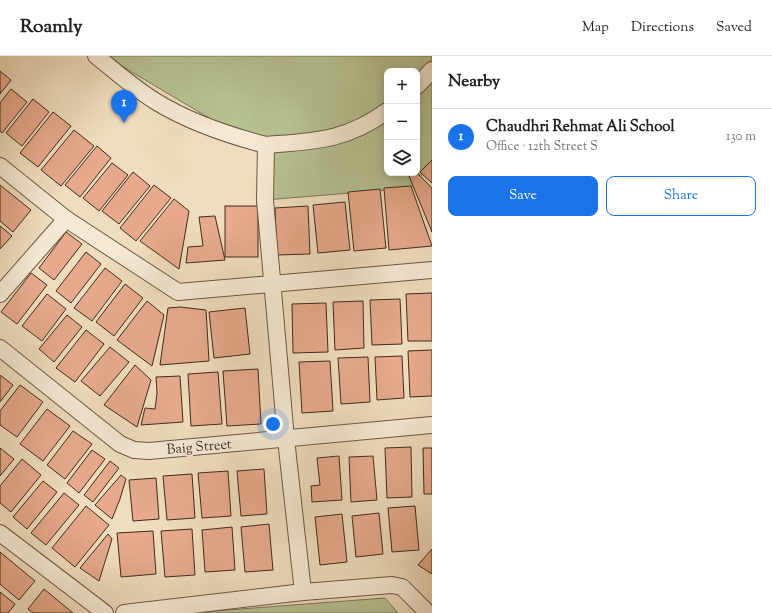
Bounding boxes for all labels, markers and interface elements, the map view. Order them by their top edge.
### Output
text: Roamly [20,14,83,41]
text: Map [582,18,609,38]
text: Directions [631,18,694,38]
text: Saved [716,18,752,38]
map controls [384,68,420,176]
button: + [384,68,420,104]
text: Nearby [448,70,500,94]
pin: 1 [111,90,137,123]
button: − [384,104,420,140]
text: Chaudhri Rehmat Ali School [486,117,675,138]
text: 1 [459,128,463,146]
text: 130 m [726,128,756,146]
text: Office · 12th Street S [486,138,598,156]
button: layers [384,140,420,176]
button: Save [448,176,598,216]
button: Share [606,176,756,216]
your location [263,414,283,434]
street label: Baig Street [166,435,233,461]

